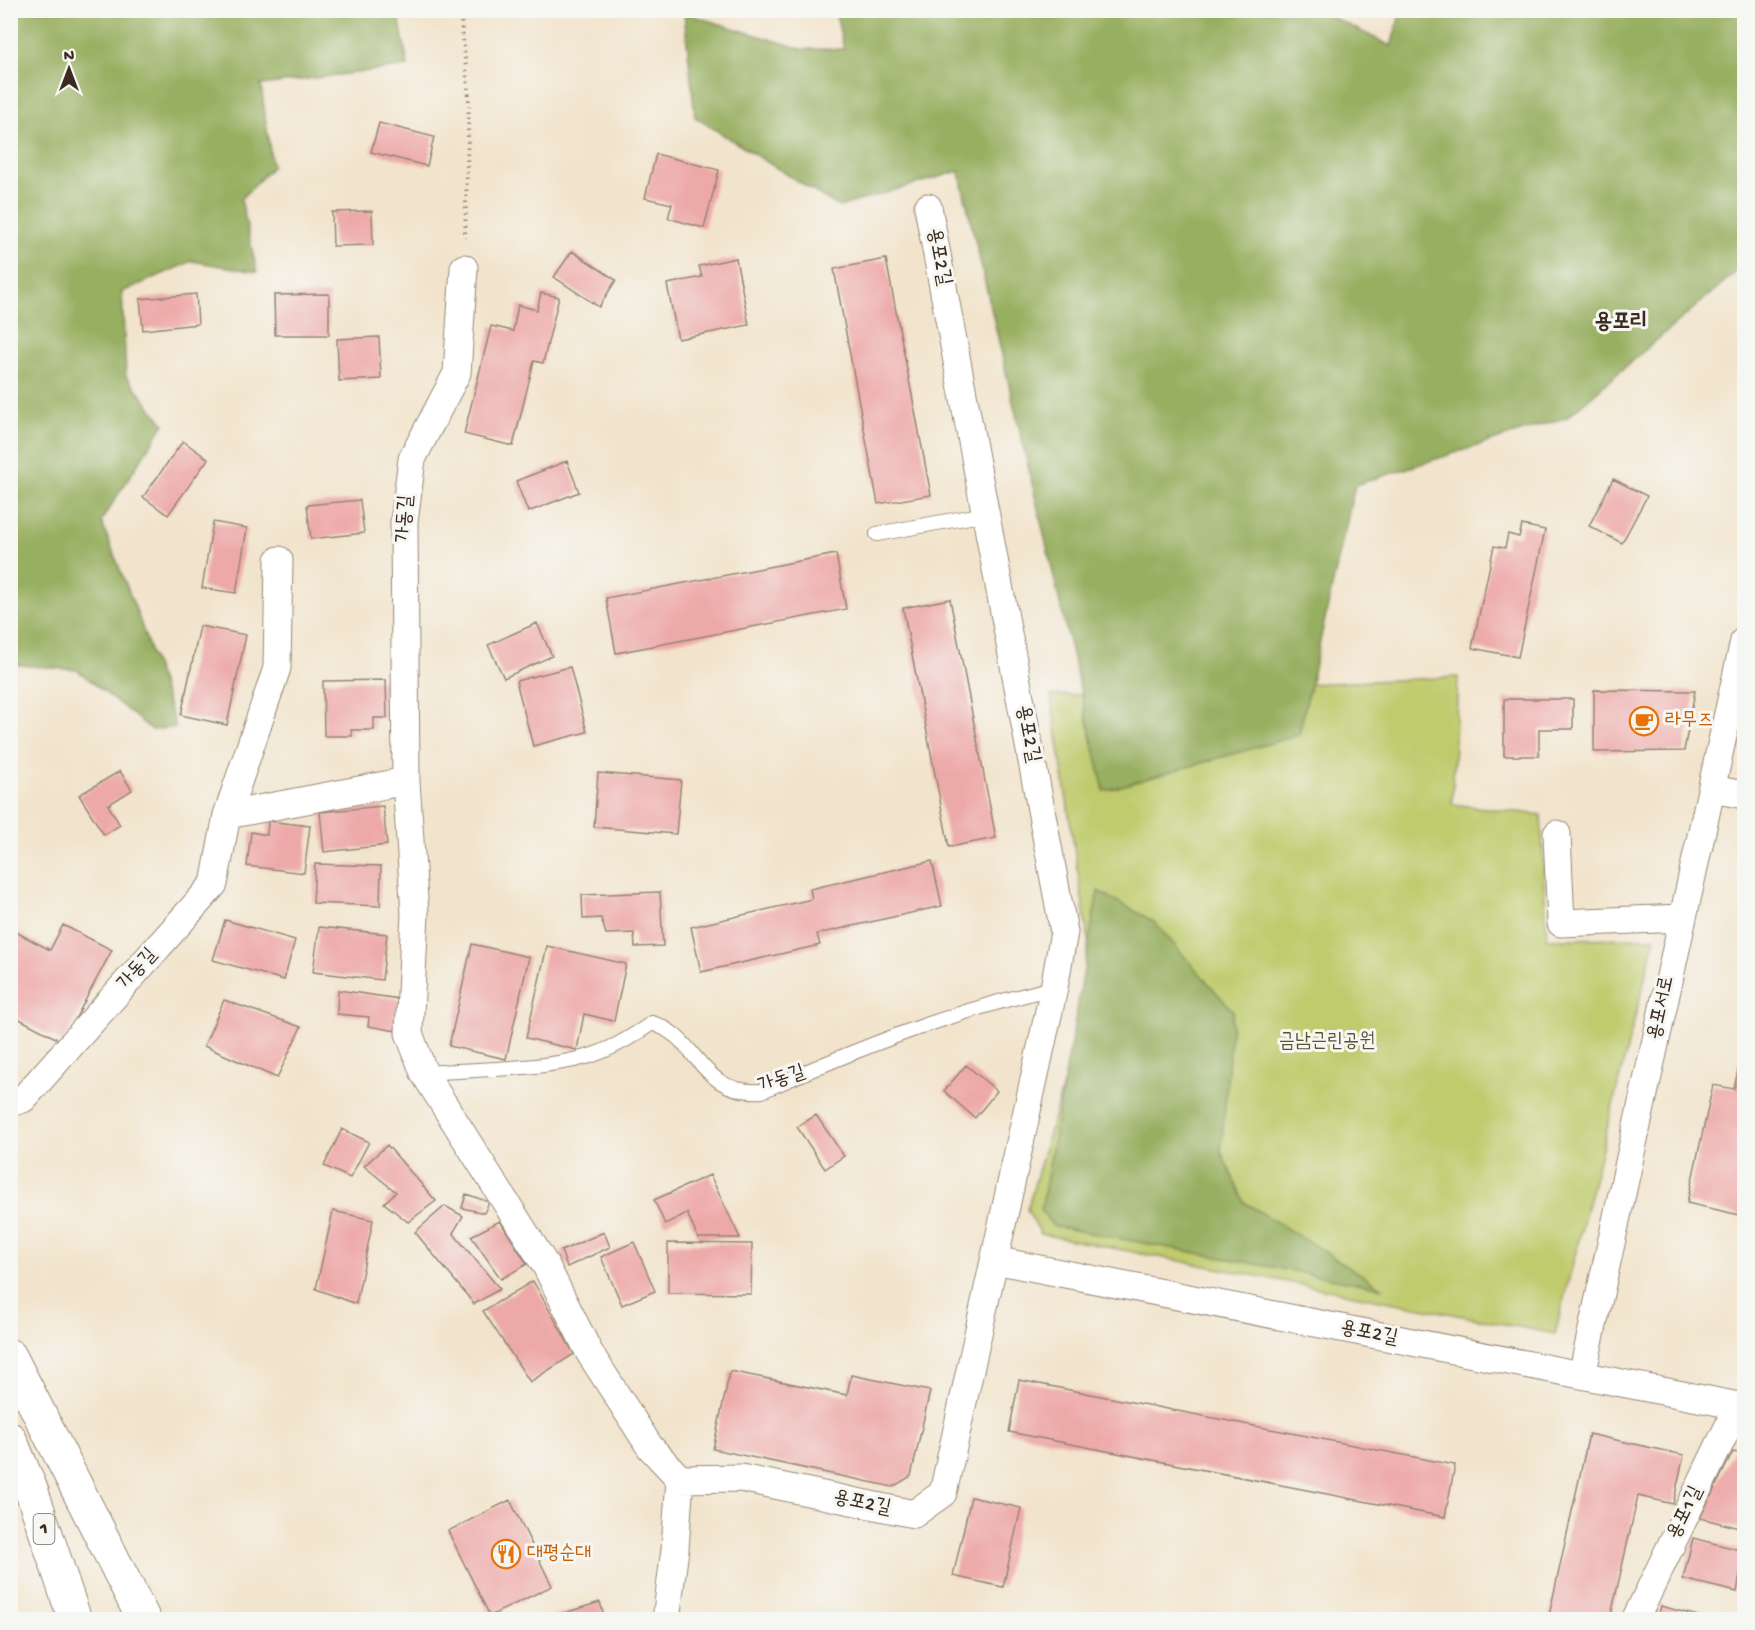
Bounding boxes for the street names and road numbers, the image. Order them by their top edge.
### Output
street label: 용포2길 [921,226,955,288]
street label: 가동길 [393,494,419,544]
street label: 용포2길 [1010,703,1044,765]
street label: 가동길 [113,944,163,996]
street label: 용포서로 [1644,974,1680,1042]
street label: 가동길 [755,1061,809,1099]
street label: 용포2길 [1338,1317,1400,1351]
street label: 용포1길 [1663,1483,1709,1543]
street label: 용포2길 [831,1487,893,1521]
road number: 1 [34,1514,54,1544]

